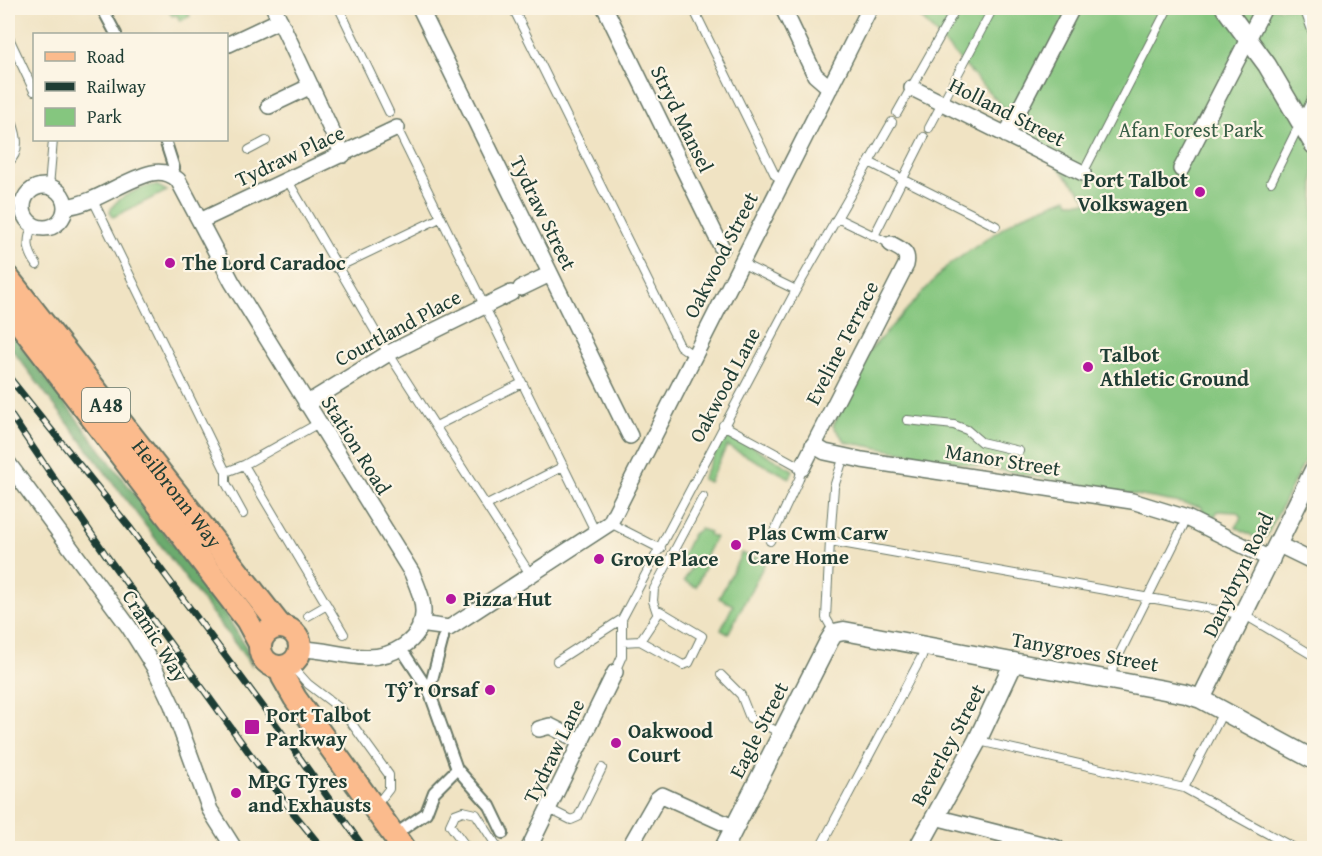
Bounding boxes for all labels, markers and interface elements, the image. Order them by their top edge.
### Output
legend [33,33,228,141]
text: Road [87,43,125,70]
street label: Stryd Mansel [643,60,722,178]
street label: Holland Street [944,69,1071,154]
text: Railway [87,73,146,100]
text: Park [87,103,123,130]
park label: Afan Forest Park [1118,114,1264,145]
street label: Tydraw Place [230,117,350,194]
street label: Tydraw Street [502,150,585,276]
place label: Port Talbot Volkswagen [1077,164,1189,219]
marker: Port Talbot Volkswagen [1193,185,1207,199]
street label: Oakwood Street [675,186,766,323]
place label: The Lord Caradoc [182,247,346,278]
marker: The Lord Caradoc [163,256,177,270]
street label: Eveline Terrace [797,275,886,410]
street label: Courtland Place [329,281,467,374]
street label: Oakwood Lane [681,321,768,448]
place label: Talbot Athletic Ground [1100,339,1249,394]
marker: Talbot Athletic Ground [1081,360,1095,374]
road number: A48 [82,388,130,422]
street label: Station Road [314,389,400,501]
street label: Heilbronn Way [125,432,230,555]
street label: Manor Street [943,435,1063,484]
street label: Danybryn Road [1194,506,1281,642]
place label: Plas Cwm Carw Care Home [748,517,889,572]
marker: Plas Cwm Carw Care Home [729,538,743,552]
place label: Grove Place [611,543,719,574]
marker: Grove Place [592,552,606,566]
street label: Cramic Way [115,583,196,689]
place label: Pizza Hut [463,583,552,614]
marker: Pizza Hut [444,592,458,606]
street label: Tanygroes Street [1009,623,1162,680]
place label: Tŷ’r Orsaf [385,674,481,705]
street label: Eagle Street [721,676,796,783]
street label: Beverley Street [902,678,993,811]
marker: Tŷ’r Orsaf [483,683,497,697]
street label: Tydraw Lane [515,693,592,808]
place label: Port Talbot Parkway [266,699,371,754]
place label: Oakwood Court [628,715,713,770]
marker: Port Talbot Parkway [243,718,261,736]
marker: Oakwood Court [609,736,623,750]
place label: MPG Tyres and Exhausts [248,765,371,820]
marker: MPG Tyres and Exhausts [229,786,243,800]

